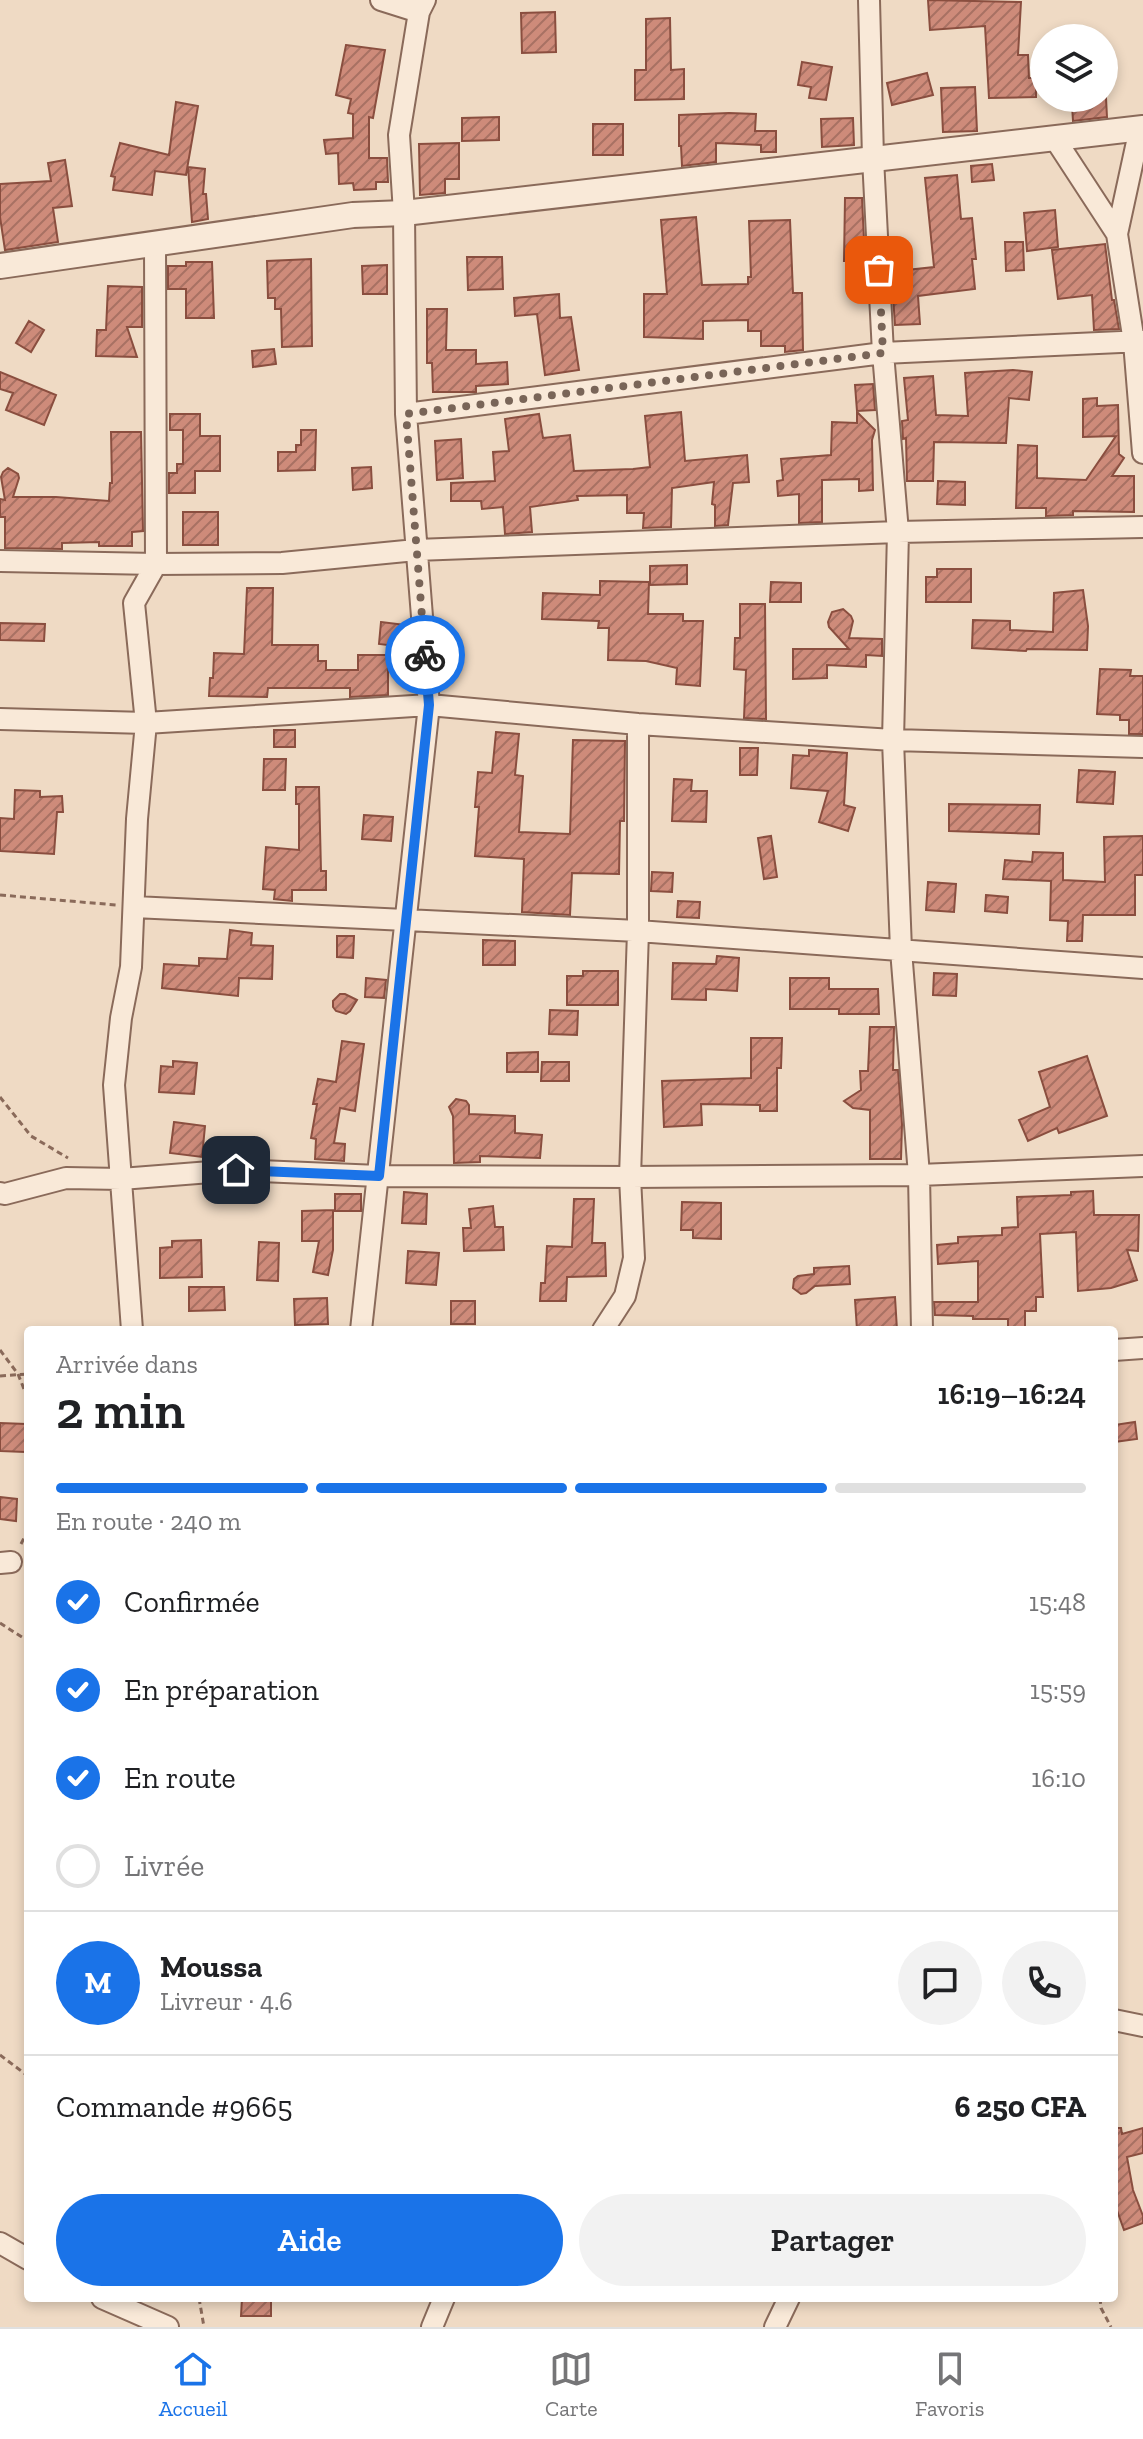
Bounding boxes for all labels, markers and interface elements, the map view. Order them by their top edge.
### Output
map controls [1030,24,1118,112]
button: layers [1030,24,1118,112]
pin [845,236,913,304]
icon: bag [857,248,901,292]
courier [385,615,465,695]
icon: bike [403,633,447,677]
pin [202,1136,270,1204]
icon: home [214,1148,258,1192]
text: Arrivée dans [56,1348,198,1380]
text: 16:19–16:24 [938,1376,1086,1412]
text: 2 min [56,1379,185,1441]
text: En route · 240 m [56,1505,241,1537]
icon: check [56,1580,100,1624]
text: Confirmée [124,1584,260,1620]
text: 15:48 [1029,1586,1086,1618]
icon: check [56,1668,100,1712]
text: En préparation [124,1672,319,1708]
text: 15:59 [1030,1674,1086,1706]
icon: check [56,1756,100,1800]
text: En route [124,1760,236,1796]
text: 16:10 [1031,1762,1086,1794]
text: Livrée [124,1848,204,1884]
button: chat [898,1941,982,2025]
button: phone [1002,1941,1086,2025]
text: Moussa [160,1949,262,1985]
text: M [85,1965,112,2001]
text: Livreur · 4.6 [160,1985,293,2017]
text: Commande #9665 [56,2089,293,2125]
text: 6 250 CFA [954,2089,1086,2125]
button: Aide [56,2194,563,2286]
button: Partager [579,2194,1086,2286]
tab: Accueil [159,2347,228,2422]
tab: Carte [545,2347,598,2422]
tab: Favoris [915,2347,984,2422]

